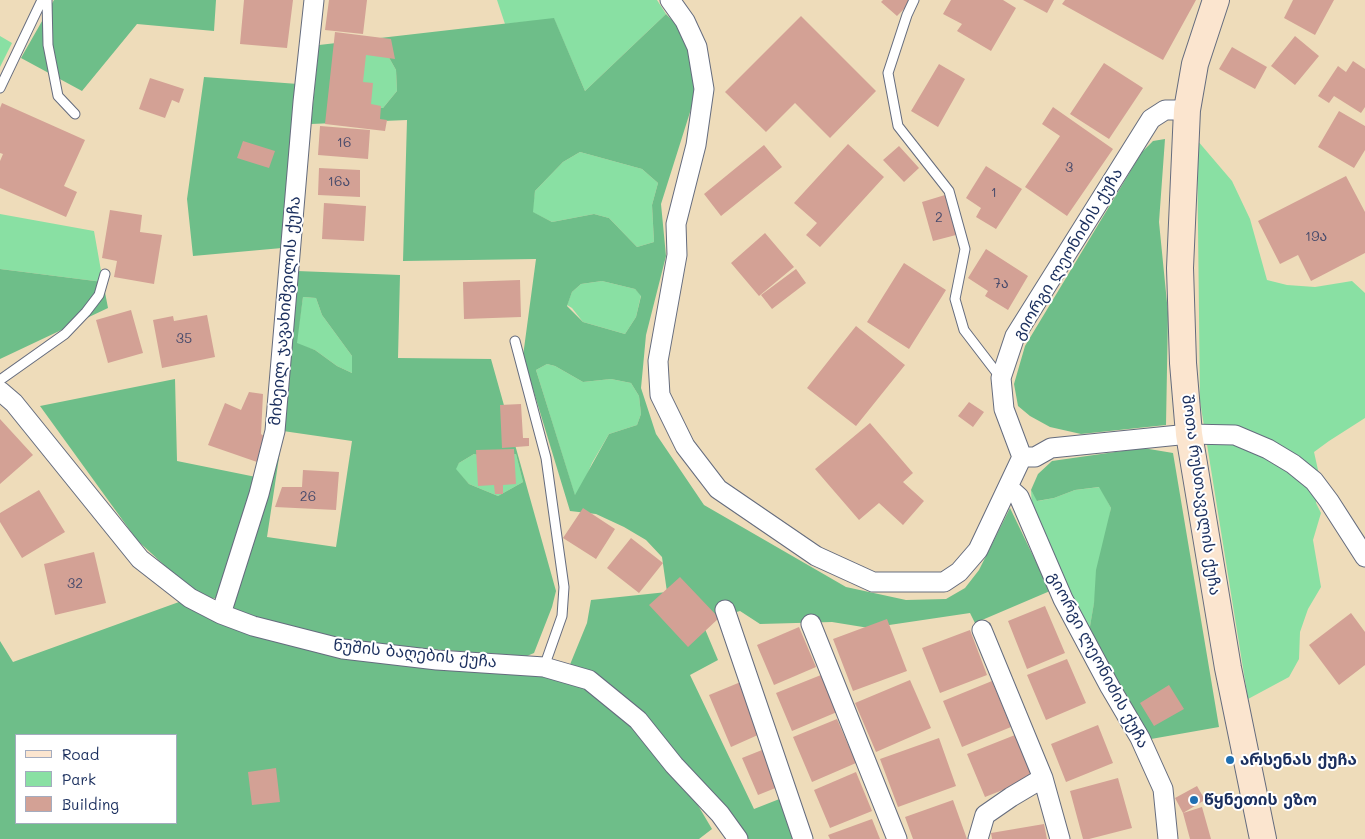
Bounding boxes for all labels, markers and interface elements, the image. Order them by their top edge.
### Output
house number: 16 [337,135,351,151]
house number: 3 [1065,160,1073,176]
street label: გიორგი ლეონიძის ქუჩა [1009,165,1127,343]
house number: 16ა [328,174,350,190]
house number: 1 [991,185,997,201]
street label: მიხეილ ჯავახიშვილის ქუჩა [265,196,305,426]
house number: 2 [935,210,943,226]
house number: 19ა [1305,229,1327,245]
house number: 7ა [993,276,1009,292]
house number: 35 [176,331,192,347]
street label: შოთა რუსთაველის ქუჩა [1177,393,1225,597]
house number: 26 [300,489,316,505]
street label: გიორგი ლეონიძის ქუჩა [1043,569,1153,751]
house number: 32 [67,576,83,592]
street label: ნუშის ბაღების ქუჩა [332,636,498,672]
legend [15,734,178,824]
text: Road [62,744,99,764]
place label: არსენას ქუჩა [1240,750,1357,770]
marker: არსენას ქუჩა [1224,754,1236,766]
text: Park [62,769,96,789]
place label: წყნეთის ეზო [1204,790,1317,810]
text: Building [62,794,119,814]
marker: წყნეთის ეზო [1188,794,1200,806]

